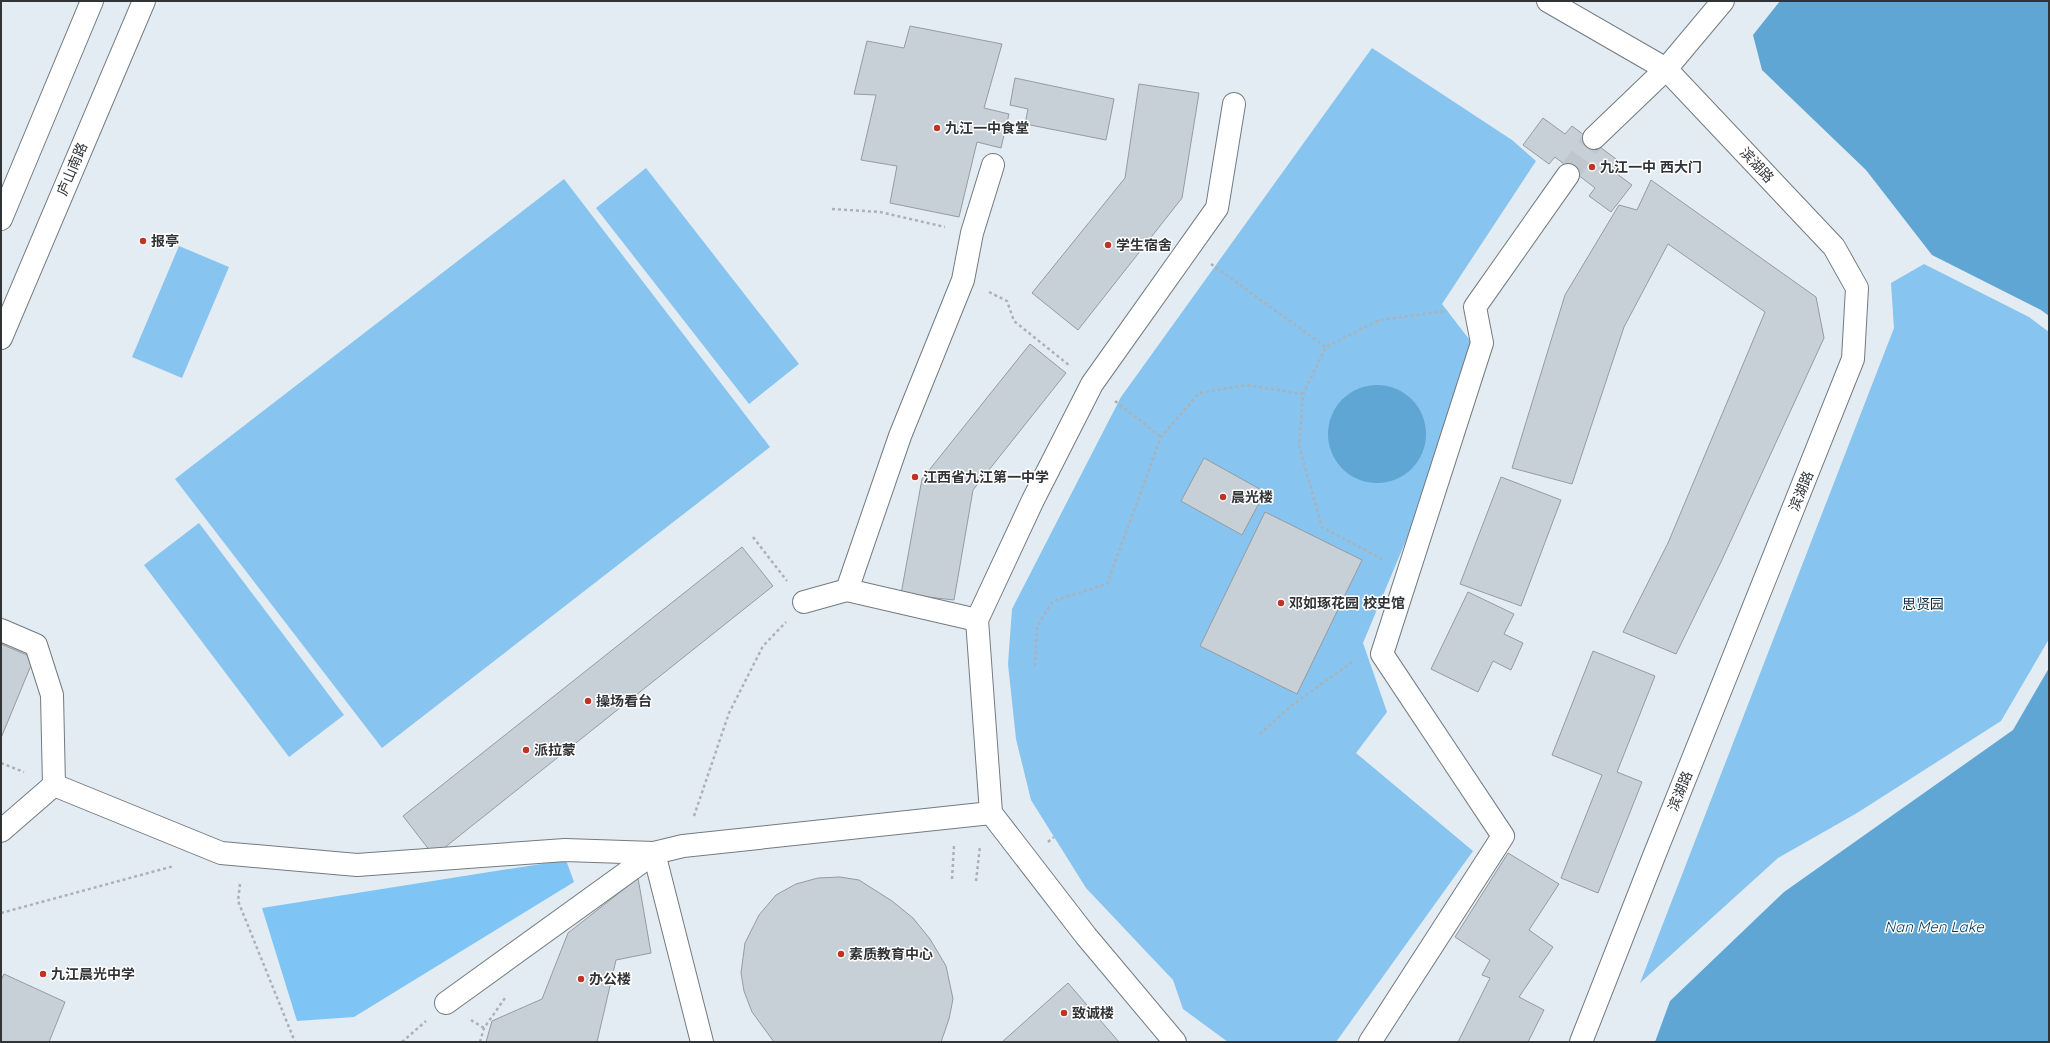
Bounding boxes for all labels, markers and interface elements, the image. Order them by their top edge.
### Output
place label: 九江一中食堂 [945,119,1029,137]
marker: 九江一中食堂 [932,123,942,133]
street label: 庐山南路 [53,140,91,198]
street label: 滨湖路 [1736,144,1778,186]
place label: 九江一中 西大门 [1600,158,1702,176]
marker: 九江一中 西大门 [1587,162,1597,172]
place label: 报亭 [151,232,179,250]
marker: 报亭 [138,236,148,246]
place label: 学生宿舍 [1116,236,1172,254]
marker: 学生宿舍 [1103,240,1113,250]
place label: 江西省九江第一中学 [923,468,1049,486]
street label: 滨湖路 [1785,468,1817,514]
marker: 江西省九江第一中学 [910,472,920,482]
place label: 晨光楼 [1231,488,1273,506]
marker: 晨光楼 [1218,492,1228,502]
place label: 邓如琢花园 校史馆 [1289,594,1405,612]
park label: 思贤园 [1902,595,1944,613]
marker: 邓如琢花园 校史馆 [1276,598,1286,608]
place label: 操场看台 [596,692,652,710]
marker: 操场看台 [583,696,593,706]
place label: 派拉蒙 [534,741,576,759]
marker: 派拉蒙 [521,745,531,755]
street label: 滨湖路 [1664,768,1696,814]
water label: Nan Men Lake [1884,917,1984,936]
place label: 素质教育中心 [849,945,933,963]
marker: 素质教育中心 [836,949,846,959]
place label: 九江晨光中学 [51,965,135,983]
marker: 九江晨光中学 [38,969,48,979]
place label: 办公楼 [589,970,631,988]
marker: 办公楼 [576,974,586,984]
place label: 致诚楼 [1072,1004,1114,1022]
marker: 致诚楼 [1059,1008,1069,1018]

